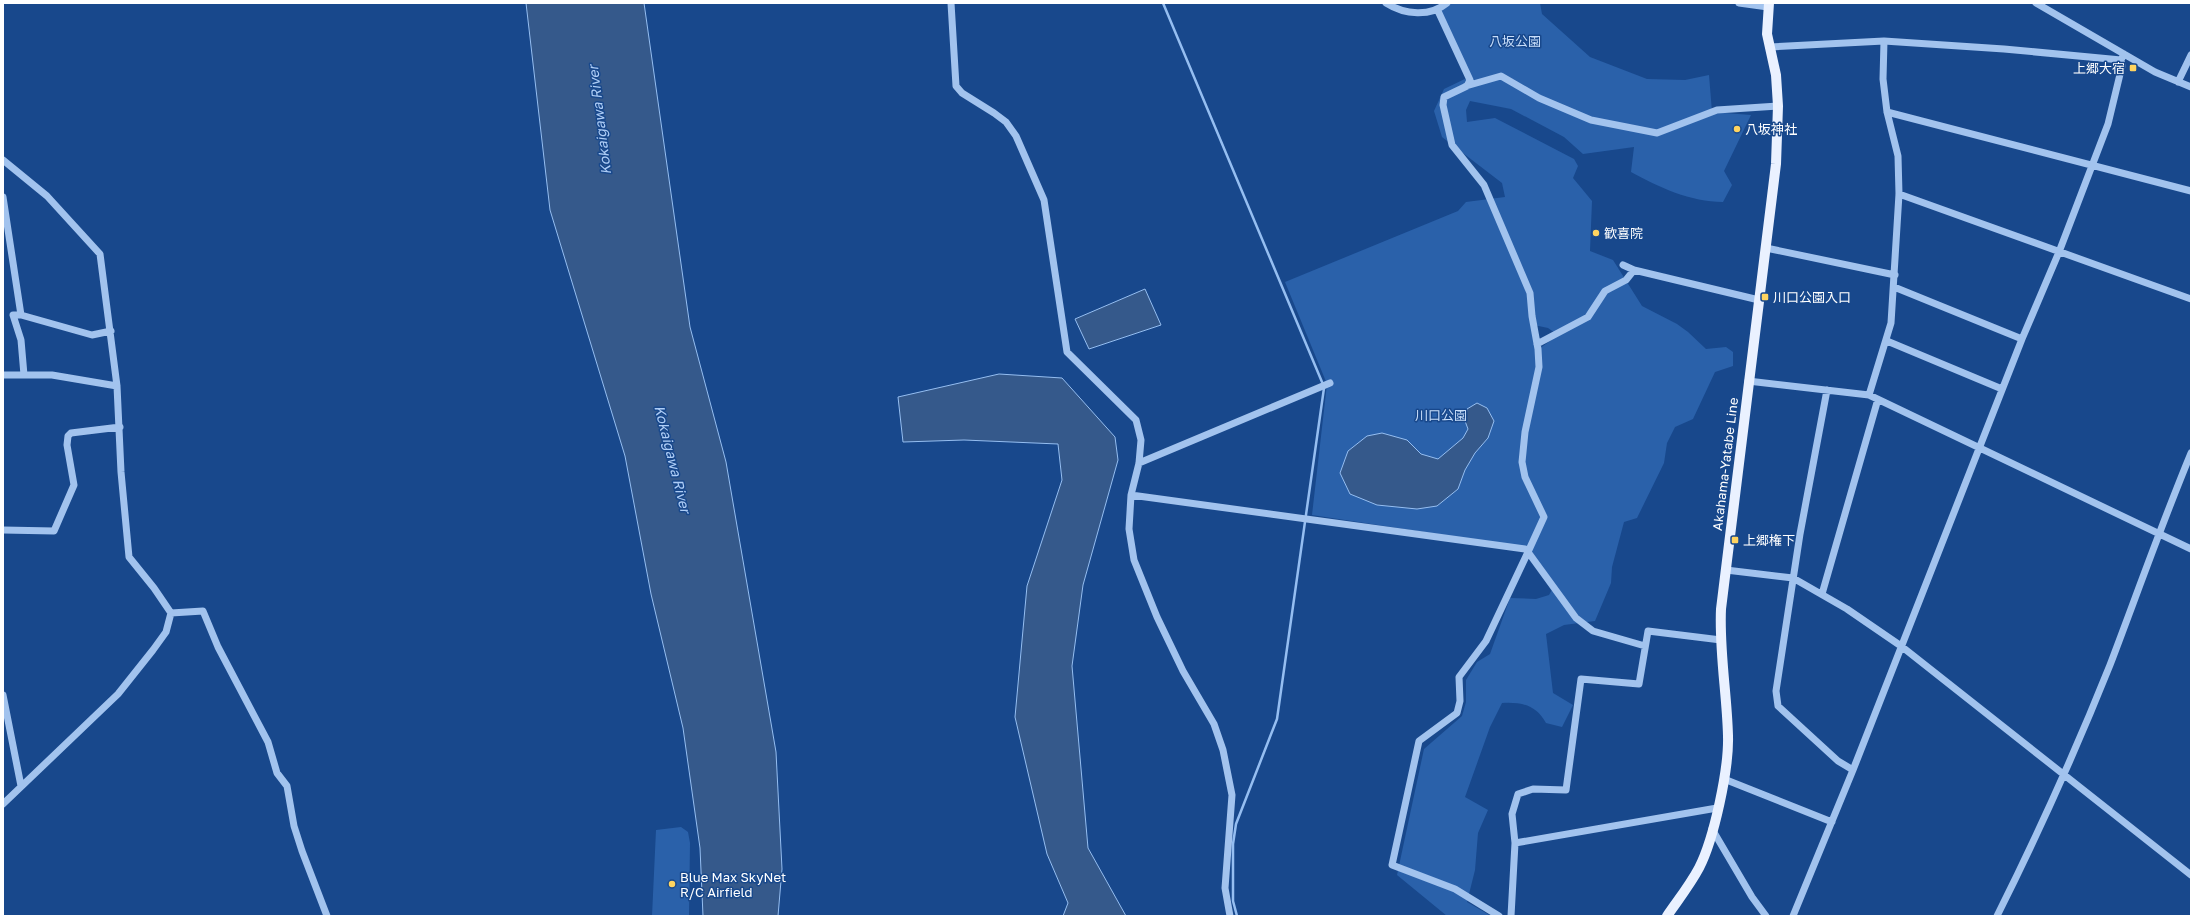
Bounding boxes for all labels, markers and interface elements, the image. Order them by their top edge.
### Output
park label: 八坂公園 [1489,33,1541,49]
place label: 上郷大宿 [2073,60,2125,76]
water label: Kokaigawa River [584,62,614,176]
marker: 上郷大宿 [2128,63,2138,73]
place label: 八坂神社 [1745,121,1797,137]
marker: 八坂神社 [1732,124,1742,134]
place label: 歓喜院 [1604,225,1643,241]
marker: 歓喜院 [1591,228,1601,238]
place label: 川口公園入口 [1773,289,1851,305]
marker: 川口公園入口 [1760,292,1770,302]
street label: Akahama-Yatabe Line [1709,396,1741,532]
water label: Kokaigawa River [651,403,695,517]
park label: 川口公園 [1415,407,1467,423]
place label: 上郷権下 [1743,532,1795,548]
marker: 上郷権下 [1730,535,1740,545]
place label: Blue Max SkyNet R/C Airfield [680,869,786,900]
marker: Blue Max SkyNet R/C Airfield [667,879,677,889]

